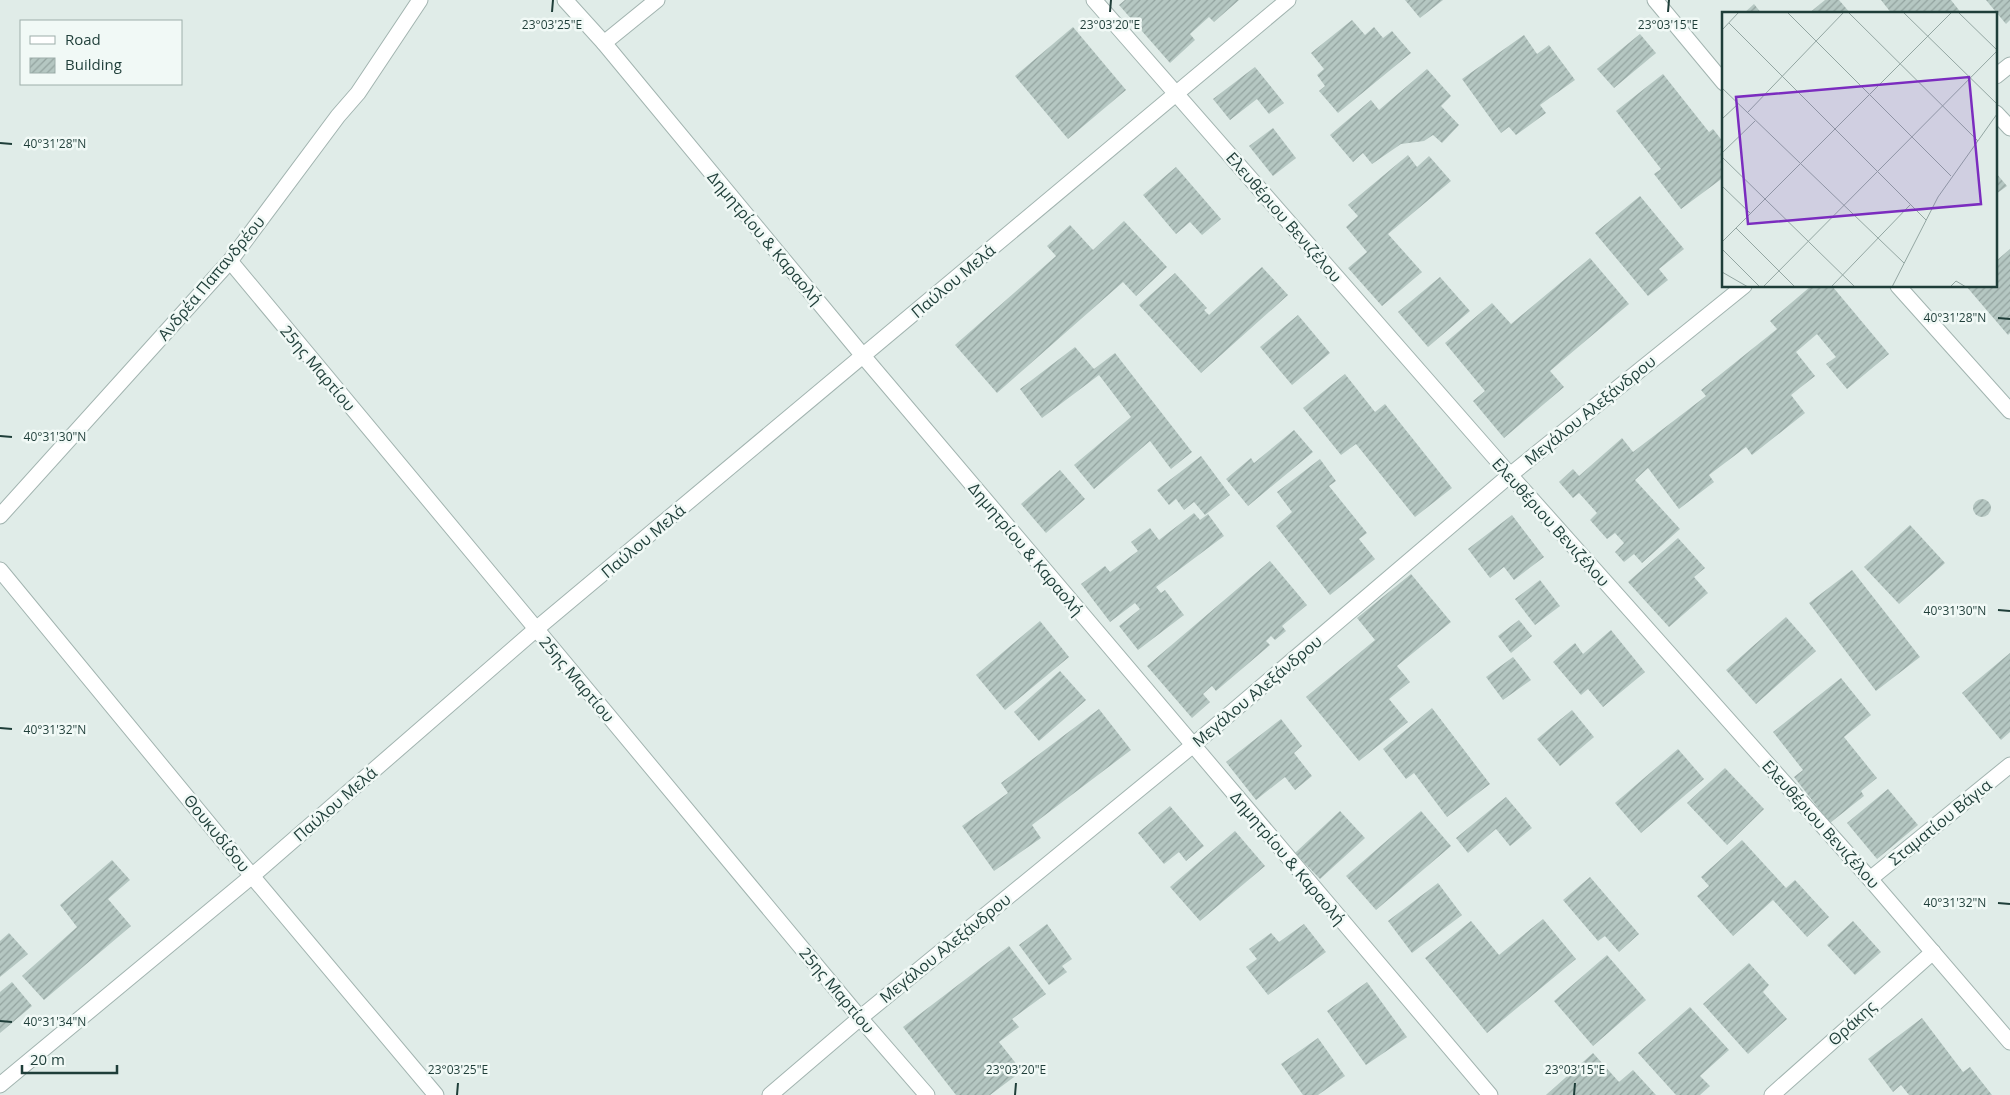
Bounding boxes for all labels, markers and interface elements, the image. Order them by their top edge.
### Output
inset map [1722,12,1998,288]
text: 23°03'25"E [522,16,582,33]
text: 23°03'20"E [1080,16,1140,33]
text: 23°03'15"E [1638,16,1698,33]
legend [20,20,182,85]
text: Road [65,29,101,49]
text: Building [65,54,122,74]
text: 40°31'28"N [24,135,86,152]
street label: Ελευθέριου Βενιζέλου [1221,147,1347,287]
street label: Δημητρίου & Καραολή [703,167,827,309]
street label: Ανδρέα Παπανδρέου [152,211,270,345]
street label: Παύλου Μελά [906,239,1000,323]
text: 40°31'28"N [1924,309,1986,326]
street label: 25ης Μαρτίου [275,320,361,416]
street label: Μεγάλου Αλεξάνδρου [1520,350,1660,470]
text: 40°31'30"N [24,428,86,445]
street label: Ελευθέριου Βενιζέλου [1487,453,1615,591]
street label: Δημητρίου & Καραολή [964,478,1088,620]
street label: Παύλου Μελά [596,499,690,583]
text: 40°31'30"N [1924,602,1986,619]
street label: Μεγάλου Αλεξάνδρου [1187,630,1327,752]
street label: 25ης Μαρτίου [534,631,620,727]
text: 40°31'32"N [24,721,86,738]
street label: Ελευθέριου Βενιζέλου [1757,755,1885,893]
street label: Παύλου Μελά [289,762,381,846]
street label: Σταματίου Βάγια [1884,774,1996,870]
street label: Δημητρίου & Καραολή [1226,787,1350,929]
street label: Θουκυδίδου [179,790,255,876]
street label: Μεγάλου Αλεξάνδρου [875,888,1015,1008]
text: 40°31'32"N [1924,894,1986,911]
street label: 25ης Μαρτίου [794,942,880,1038]
street label: Θράκης [1823,995,1881,1051]
text: 40°31'34"N [24,1013,86,1030]
scale bar [22,1042,118,1074]
text: 20 m [30,1049,65,1069]
text: 23°03'25"E [428,1061,488,1078]
text: 23°03'20"E [986,1061,1046,1078]
text: 23°03'15"E [1545,1061,1605,1078]

